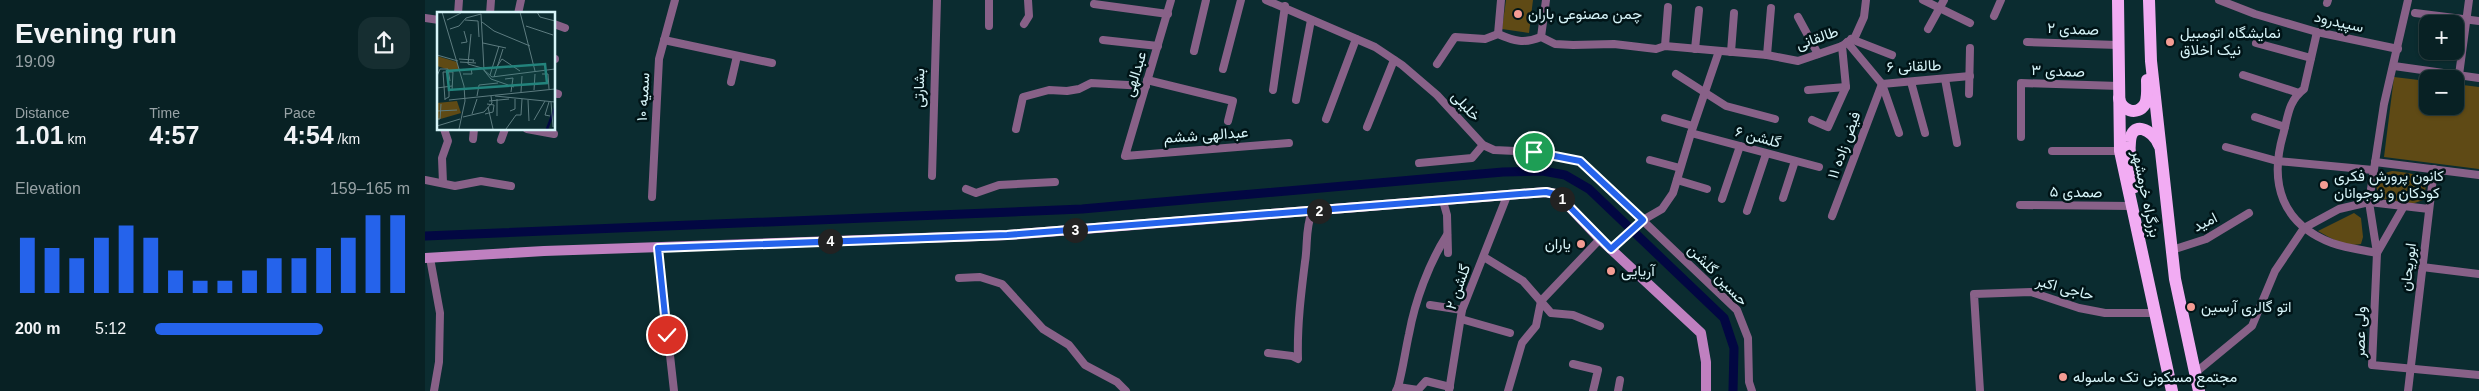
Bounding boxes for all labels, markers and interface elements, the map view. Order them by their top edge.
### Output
place label: چمن مصنوعی باران [1528,5,1642,24]
marker: چمن مصنوعی باران [1512,8,1524,20]
street label: سپیدرود [2312,8,2366,37]
inset map [437,12,555,130]
map controls [2419,15,2464,115]
button: + [2419,15,2464,60]
button: share [358,17,410,69]
text: Evening run [15,18,177,49]
street label: صمدی ۲ [2047,19,2099,40]
street label: طالقانی [1794,22,1841,55]
place label: نمایشگاه اتومبیل نیک اخلاق [2180,24,2281,59]
marker: نمایشگاه اتومبیل نیک اخلاق [2164,36,2176,48]
street label: عبدالهی [1120,49,1151,99]
text: 19:09 [15,53,55,70]
street label: طالقانی ۶ [1886,56,1942,77]
street label: صمدی ۳ [2031,61,2085,82]
street label: بشارتی [910,68,929,108]
button: − [2419,70,2464,115]
street label: سمیه ۱۰ [633,72,653,122]
street label: خلیلی [1447,87,1484,126]
text: Distance [15,105,69,121]
text: Time [149,105,180,121]
text: Pace [284,105,316,121]
street label: فیض زاده ۱۱ [1824,109,1865,181]
text: 1.01 [15,121,64,149]
text: 4:57 [149,121,199,149]
text: 4:54 [284,121,334,149]
street label: گلشن ۶ [1733,122,1783,153]
street label: عبدالهی ششم [1163,123,1249,148]
text: km [64,131,86,147]
text: /km [334,131,360,147]
pin [1513,131,1555,173]
icon: arrive [1520,138,1548,166]
street label: بزرگراه خرمشهر [2128,148,2164,239]
place label: کانون پرورش فکری کودکان و نوجوانان [2334,167,2444,202]
marker: کانون پرورش فکری کودکان و نوجوانان [2318,179,2330,191]
text: Elevation [15,180,81,197]
text: 159–165 m [330,180,410,197]
street label: صمدی ۵ [2049,183,2103,202]
pin: 1 [1549,186,1575,212]
text: 1 [1559,191,1566,207]
pin: 2 [1307,198,1331,224]
text: 2 [1316,203,1323,219]
street label: امید [2190,208,2220,236]
pin: 3 [1063,218,1087,242]
text: 3 [1072,222,1079,238]
pin: 4 [817,228,843,254]
text: 4 [827,233,834,249]
place label: یاران [1545,235,1571,253]
marker: یاران [1575,238,1587,250]
street label: حسین گلشن [1684,240,1752,310]
street label: ابوریحان [2396,242,2420,292]
street label: گلشن ۲ [1442,262,1475,312]
place label: آریایی [1621,262,1656,281]
marker: آریایی [1605,265,1617,277]
street label: حاجی اکبر [2033,271,2096,305]
place label: اتو گالری آرسین [2201,298,2291,317]
marker: اتو گالری آرسین [2185,301,2197,313]
street label: ولی عصر [2351,306,2370,359]
pin [646,314,688,356]
text: 200 m [15,320,60,337]
text: 5:12 [95,320,126,337]
icon: check [653,321,681,349]
place label: مجتمع مسکونی تک ماسوله [2073,368,2237,388]
marker: مجتمع مسکونی تک ماسوله [2057,371,2069,383]

